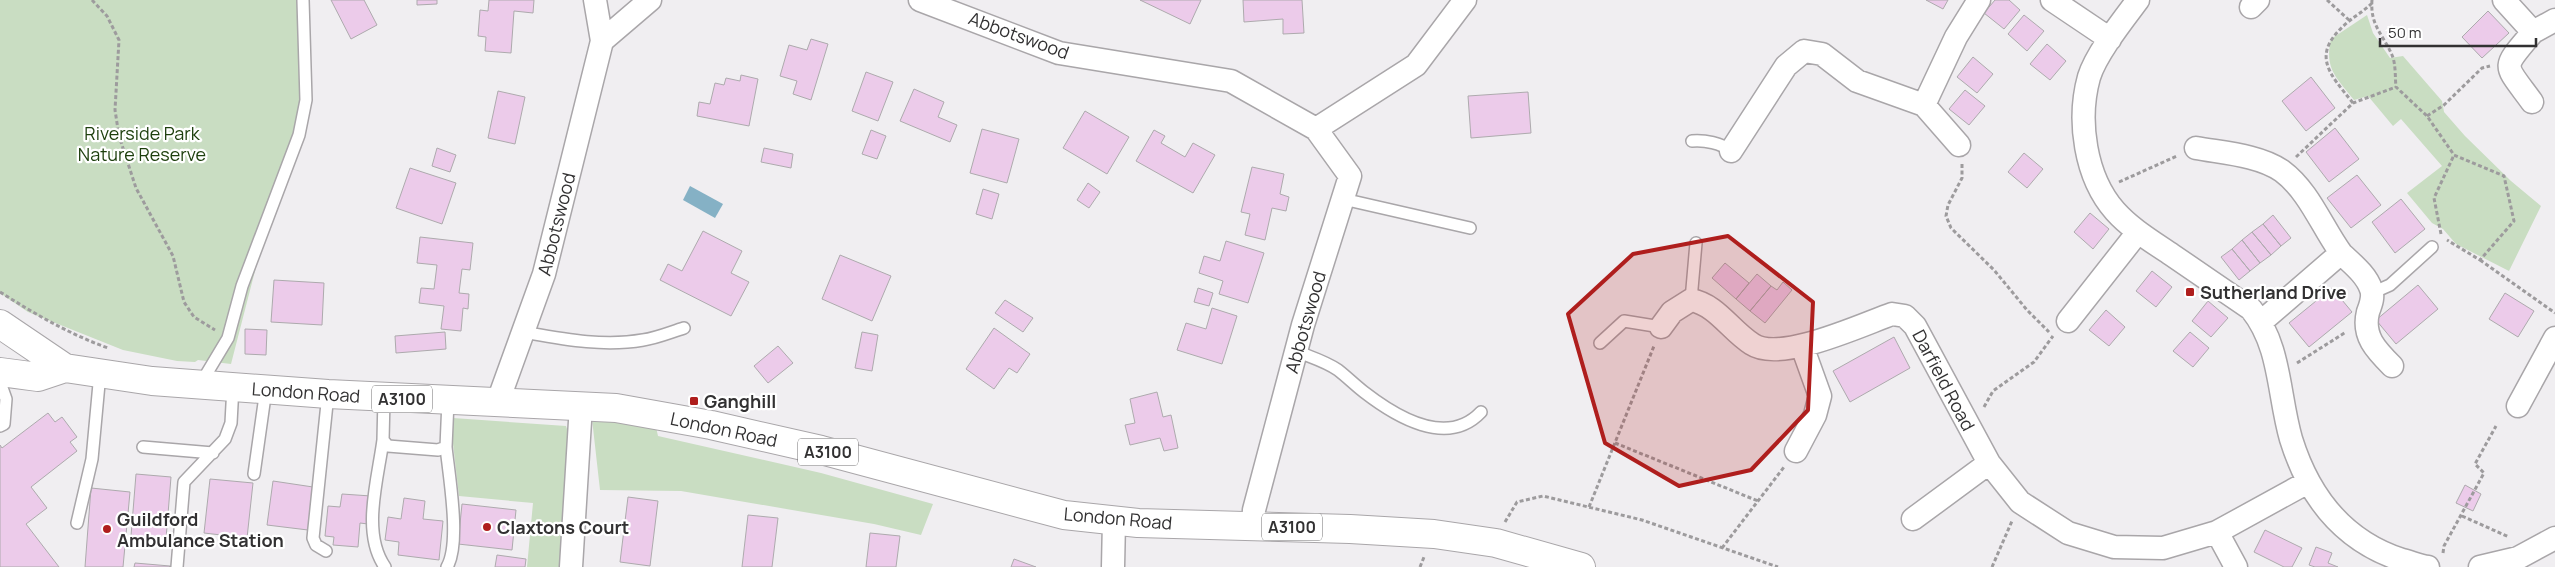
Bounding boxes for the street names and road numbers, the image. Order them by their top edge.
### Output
street label: Abbotswood [966,6,1072,64]
street label: Abbotswood [532,170,580,278]
street label: Abbotswood [1279,268,1331,376]
street label: Darfield Road [1907,325,1981,435]
street label: London Road [251,376,361,408]
road number: A3100 [372,386,432,412]
street label: London Road [668,406,780,452]
road number: A3100 [798,438,858,466]
street label: London Road [1063,501,1173,535]
road number: A3100 [1262,514,1322,540]

